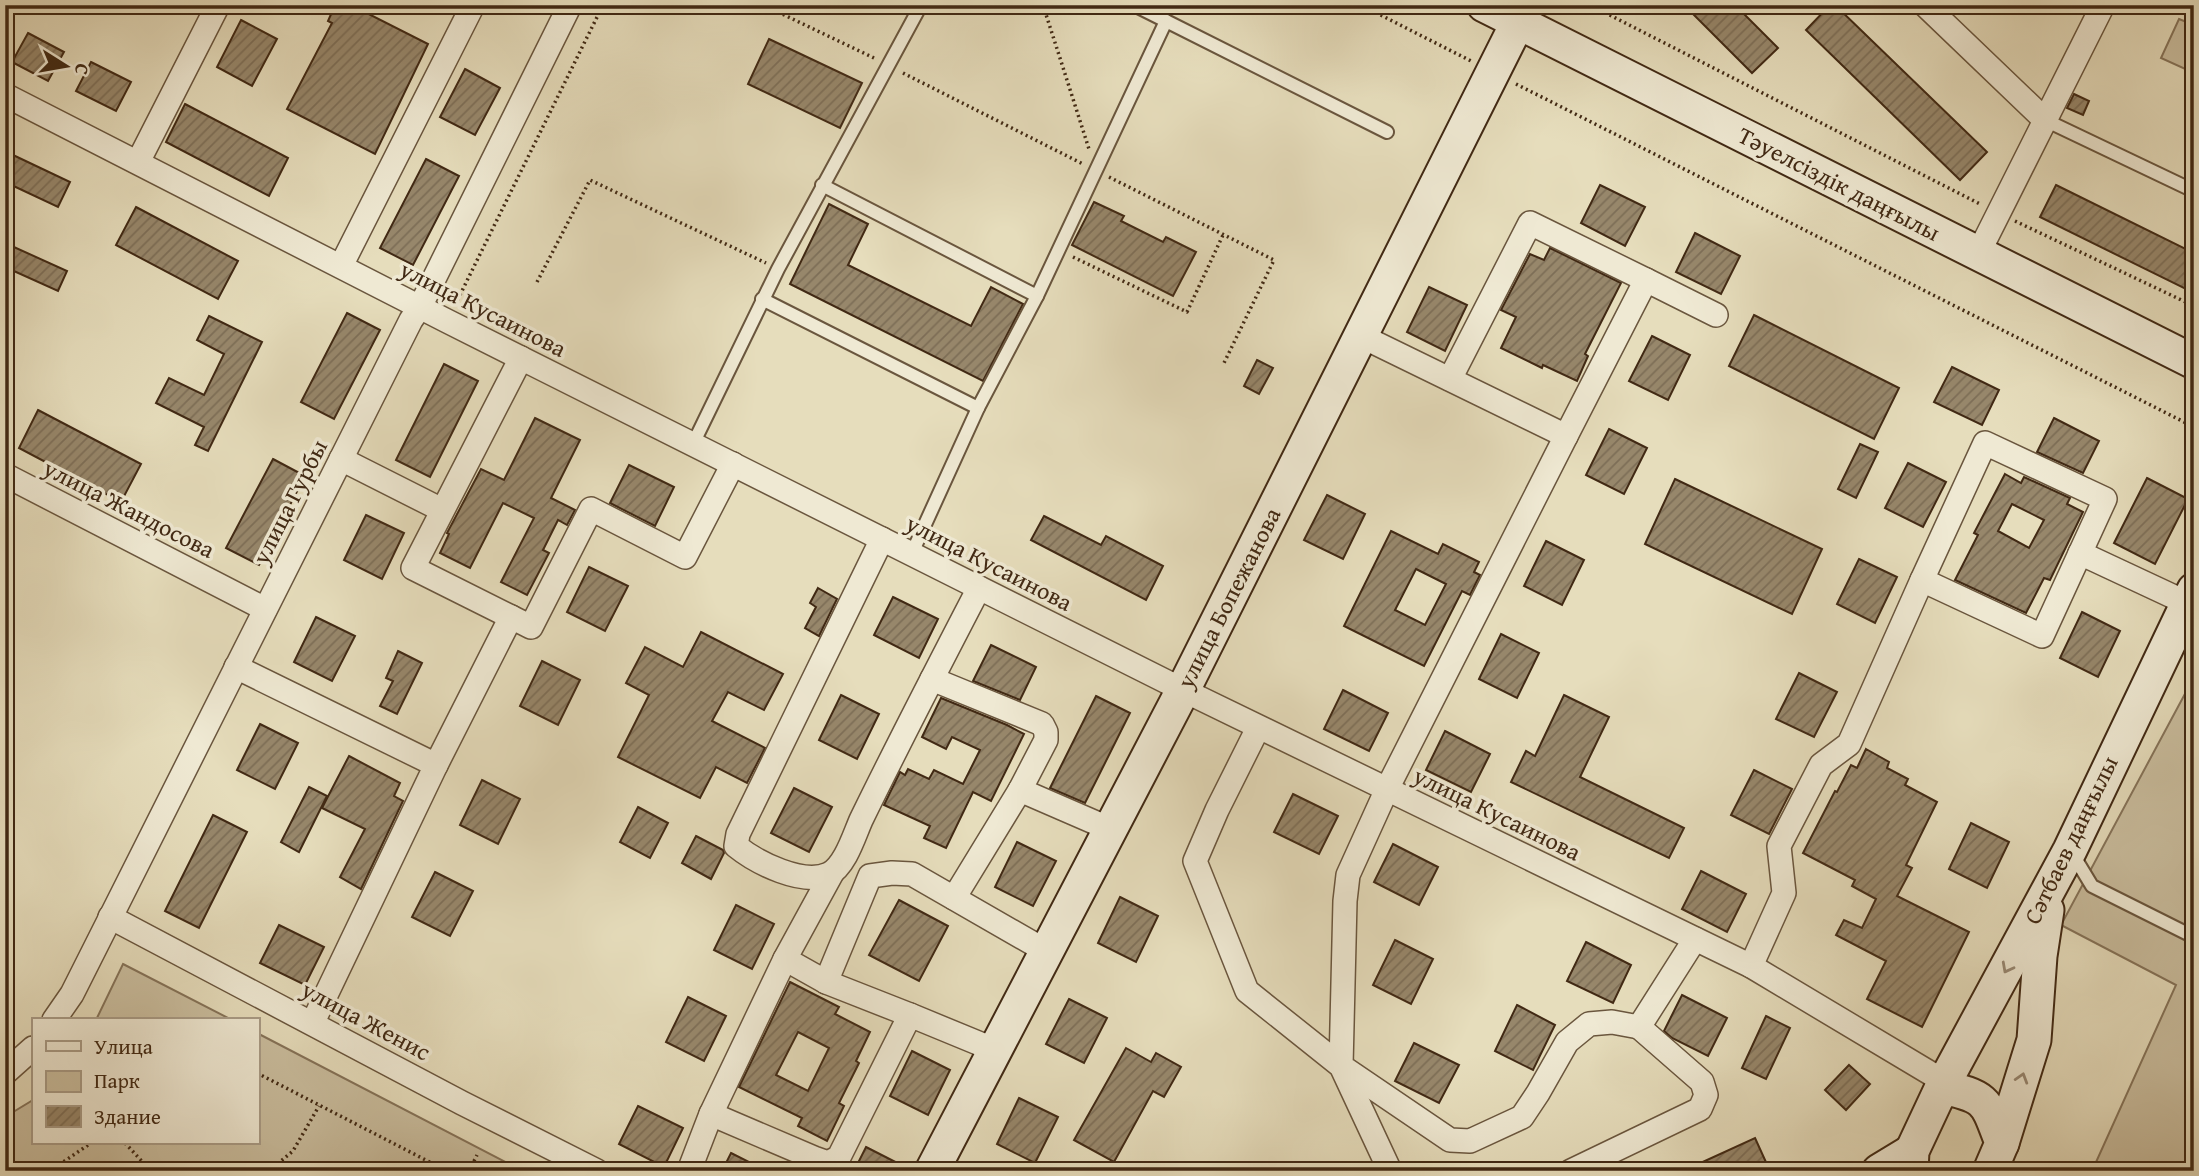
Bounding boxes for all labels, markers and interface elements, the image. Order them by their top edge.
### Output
north arrow [32,32,102,102]
text: С [68,61,97,77]
street label: Тәуелсіздік даңғылы [1732,117,1946,250]
street label: улица Кусаинова [393,251,573,366]
street label: улица Гурбы [243,433,336,571]
street label: улица Жандосова [37,450,221,567]
street label: улица Бопежанова [1167,501,1290,695]
street label: улица Кусаинова [899,505,1079,620]
street label: Сәтбаев даңғылы [2015,750,2127,930]
street label: улица Кусаинова [1407,757,1587,870]
one-way arrow [2001,960,2015,973]
street label: улица Женис [295,971,437,1069]
legend [32,1018,259,1144]
text: Улица [94,1031,153,1062]
text: Парк [94,1065,140,1096]
one-way arrow [2014,1072,2029,1084]
text: Здание [94,1101,161,1132]

